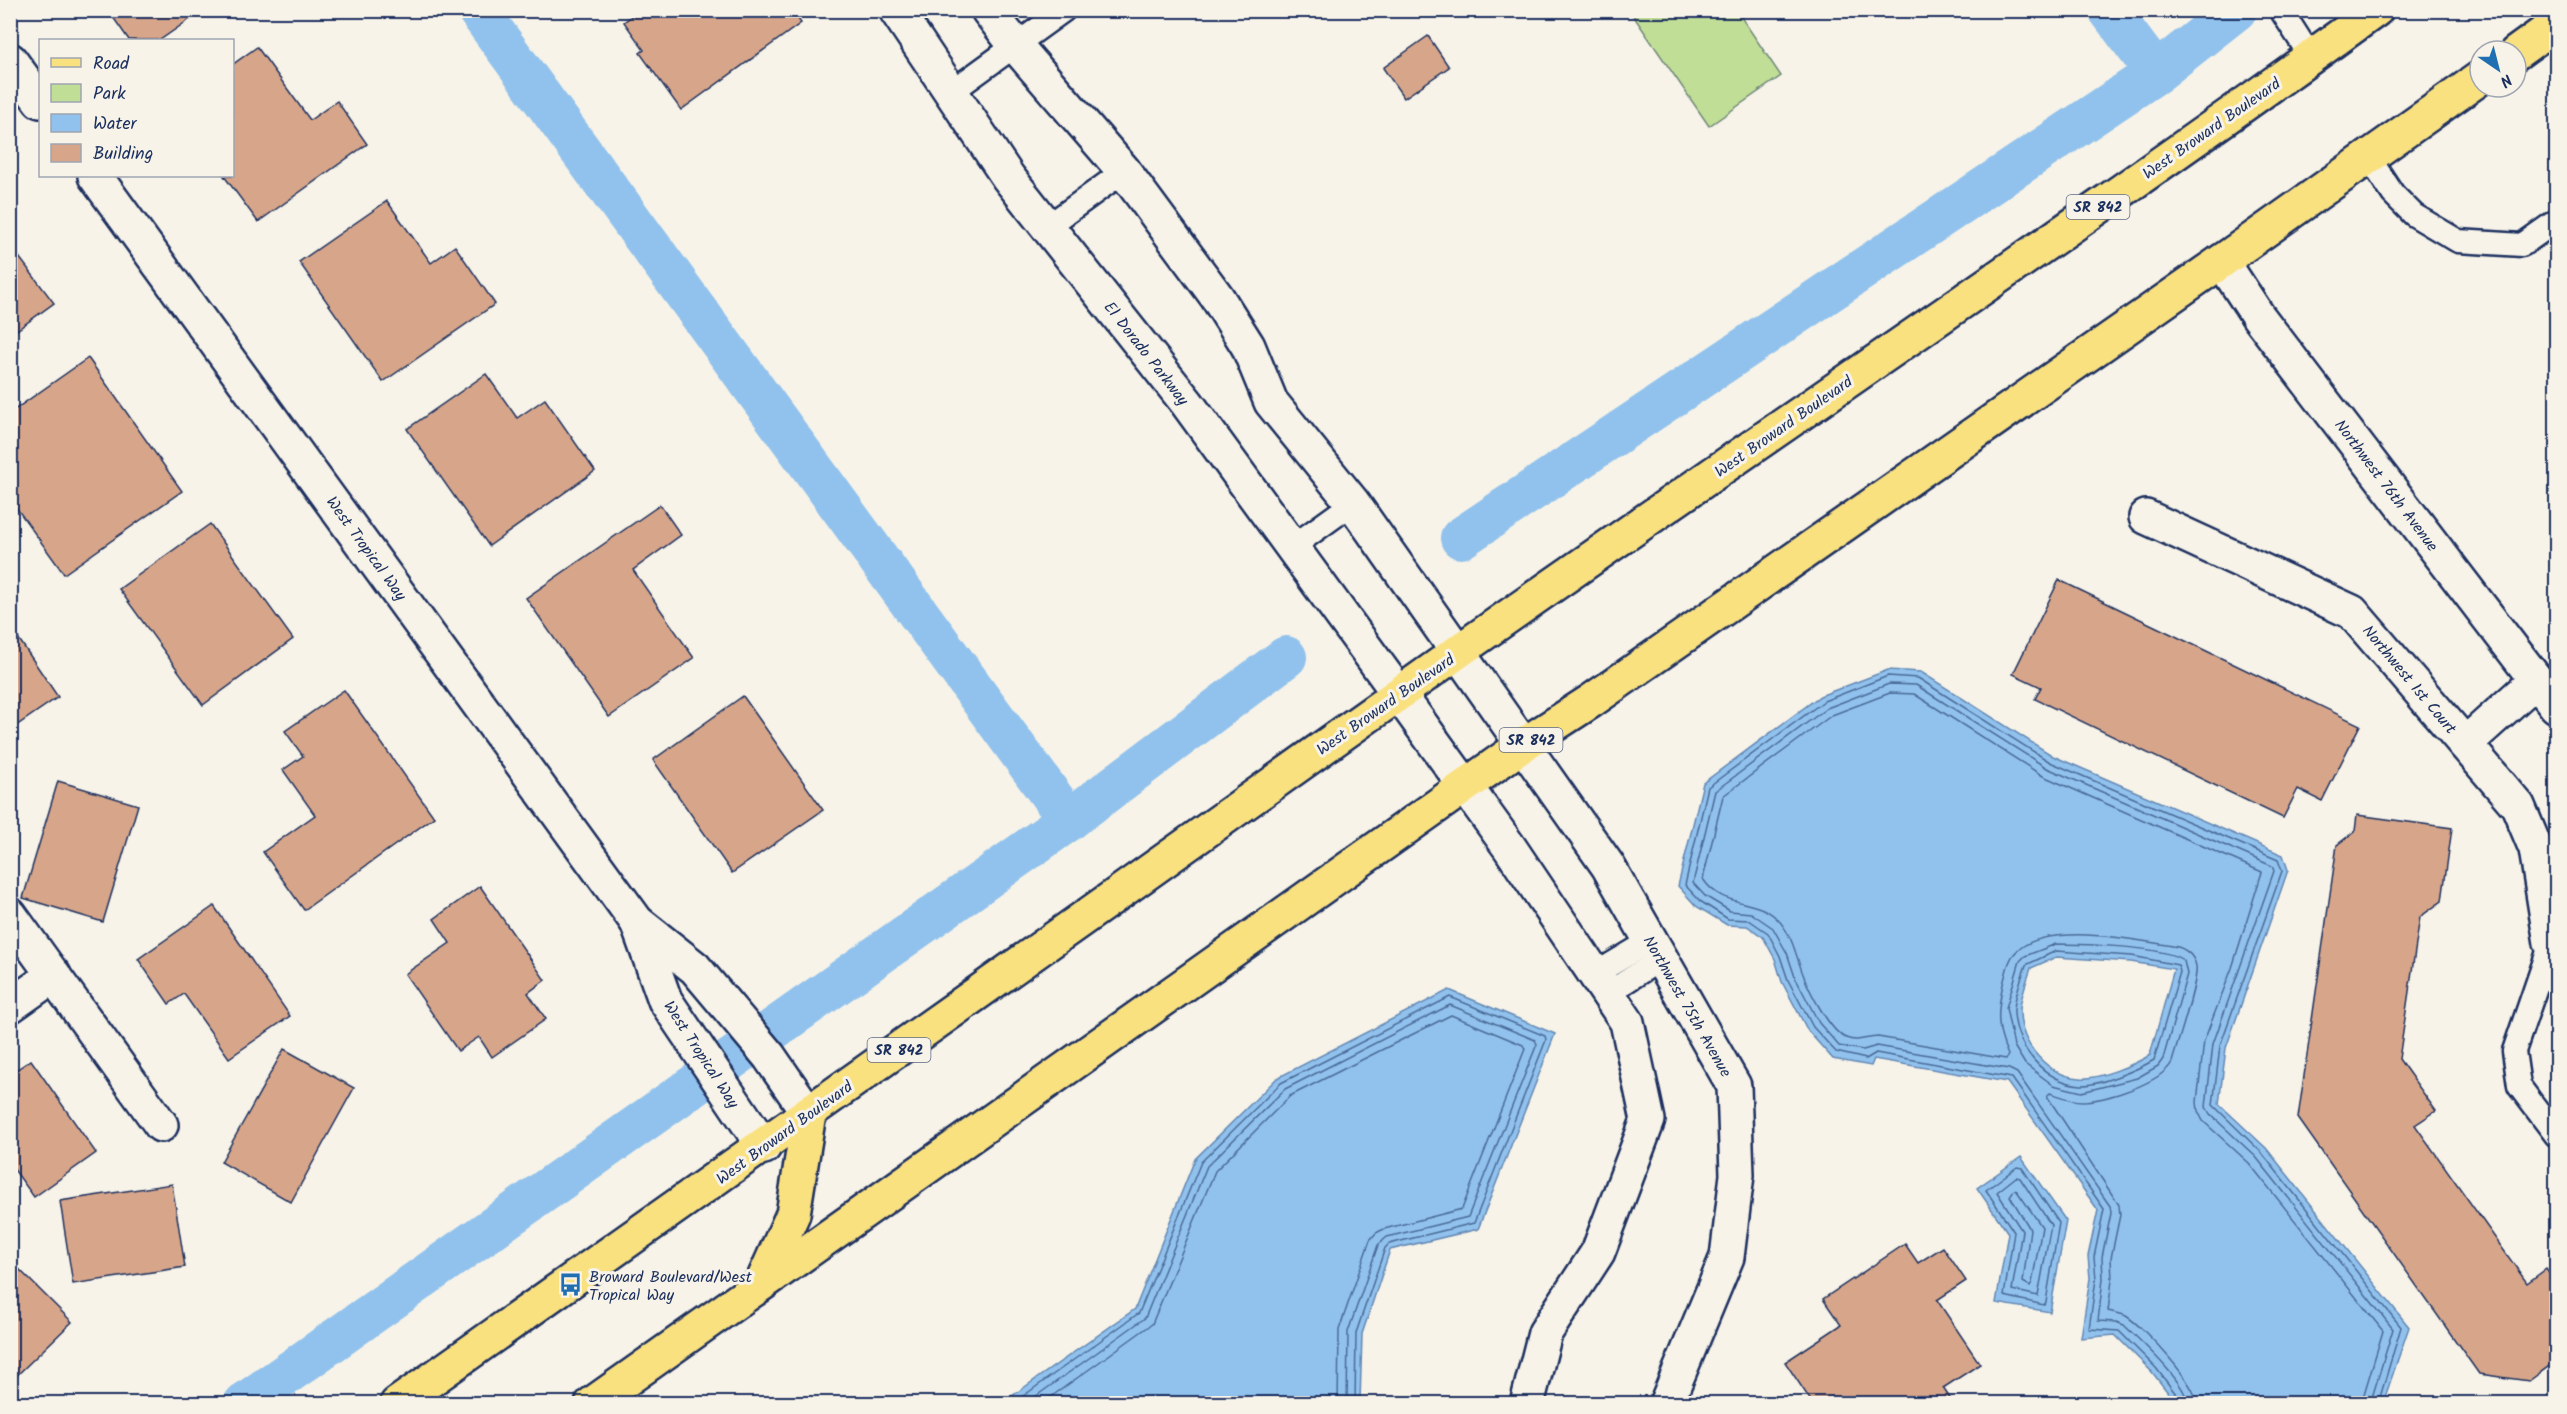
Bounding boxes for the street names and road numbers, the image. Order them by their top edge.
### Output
street label: West Broward Boulevard [2138,71,2287,186]
road number: SR 842 [2066,195,2130,219]
street label: El Dorado Parkway [1097,296,1195,412]
street label: West Broward Boulevard [1710,369,1859,484]
street label: Northwest 76th Avenue [2328,414,2444,557]
street label: West Tropical Way [319,491,413,607]
street label: Northwest 1st Court [2356,620,2463,741]
street label: West Broward Boulevard [1312,647,1461,762]
road number: SR 842 [1500,728,1562,752]
street label: Northwest 75th Avenue [1636,931,1737,1082]
street label: West Tropical Way [656,996,745,1114]
road number: SR 842 [868,1038,930,1062]
street label: West Broward Boulevard [711,1074,859,1191]

